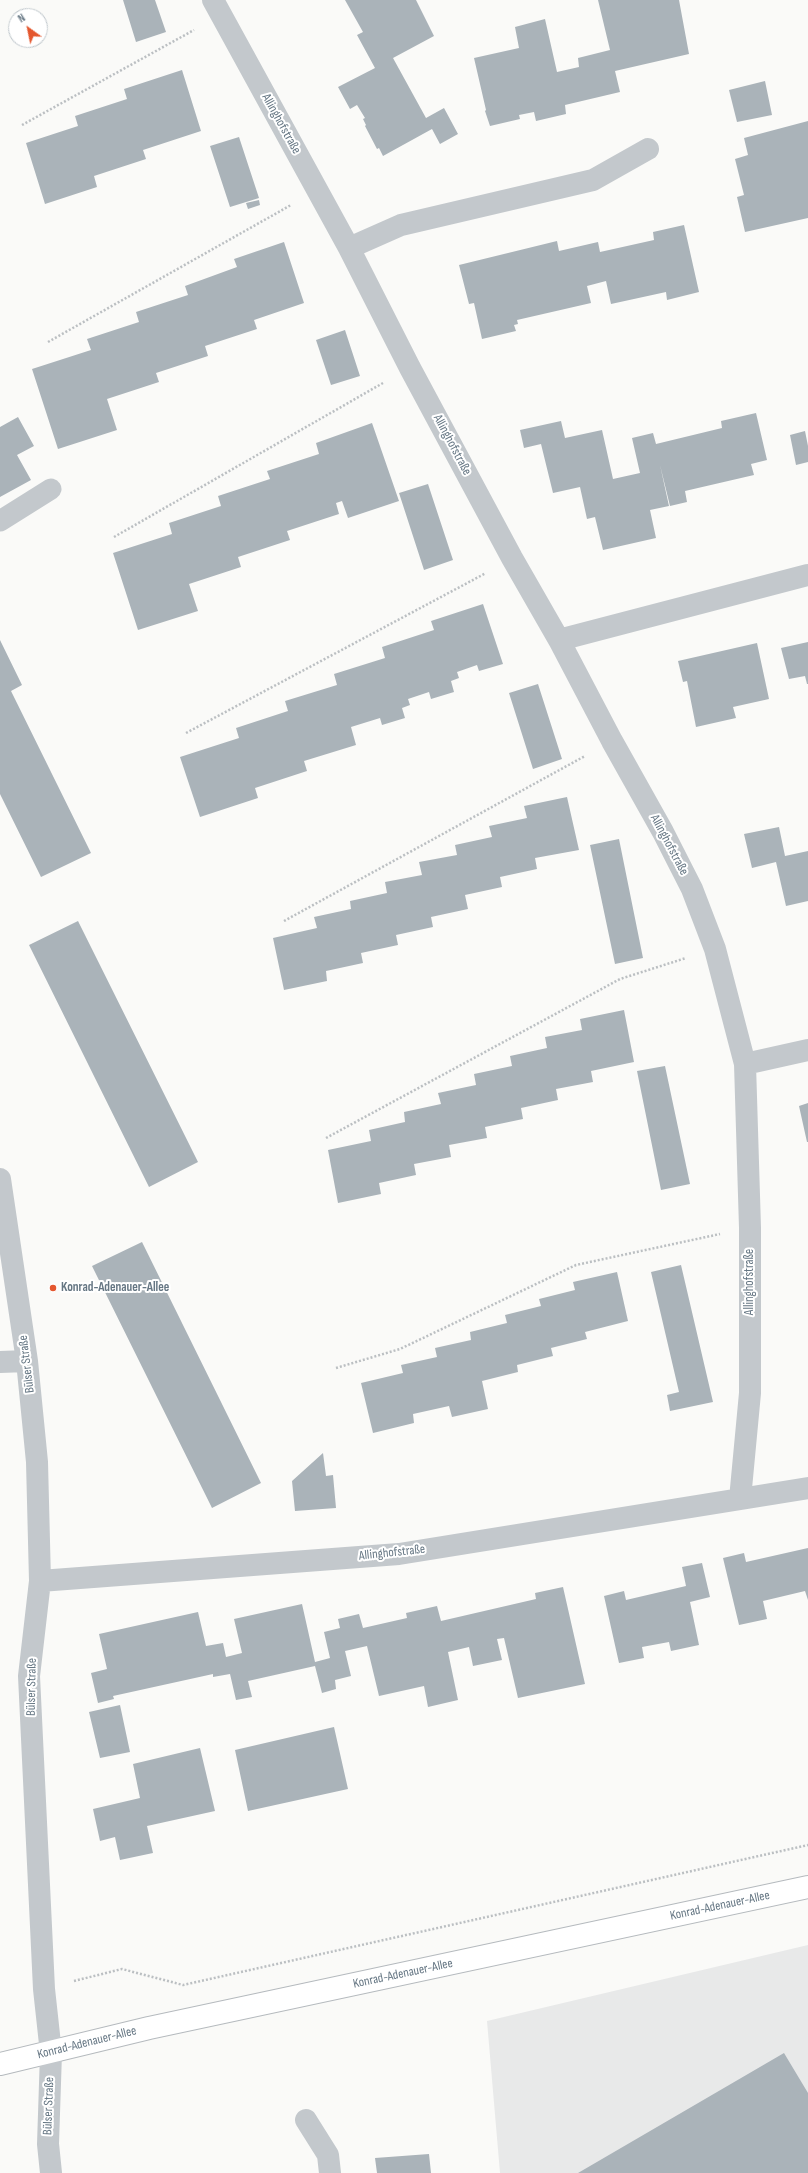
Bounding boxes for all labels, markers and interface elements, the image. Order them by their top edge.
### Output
north arrow [8,8,48,48]
text: N [16,11,28,25]
street label: Allinghofstraße [258,91,304,157]
street label: Allinghofstraße [429,412,475,478]
street label: Allinghofstraße [646,812,692,878]
street label: Allinghofstraße [742,1249,758,1315]
place label: Konrad-Adenauer-Allee [61,1280,169,1296]
marker: Konrad-Adenauer-Allee [48,1283,58,1293]
street label: Bülser Straße [16,1334,38,1394]
street label: Allinghofstraße [358,1542,426,1564]
street label: Bülser Straße [24,1658,40,1716]
street label: Konrad-Adenauer-Allee [669,1888,771,1924]
street label: Konrad-Adenauer-Allee [352,1956,454,1992]
street label: Konrad-Adenauer-Allee [36,2023,138,2063]
street label: Bülser Straße [40,2077,58,2135]

